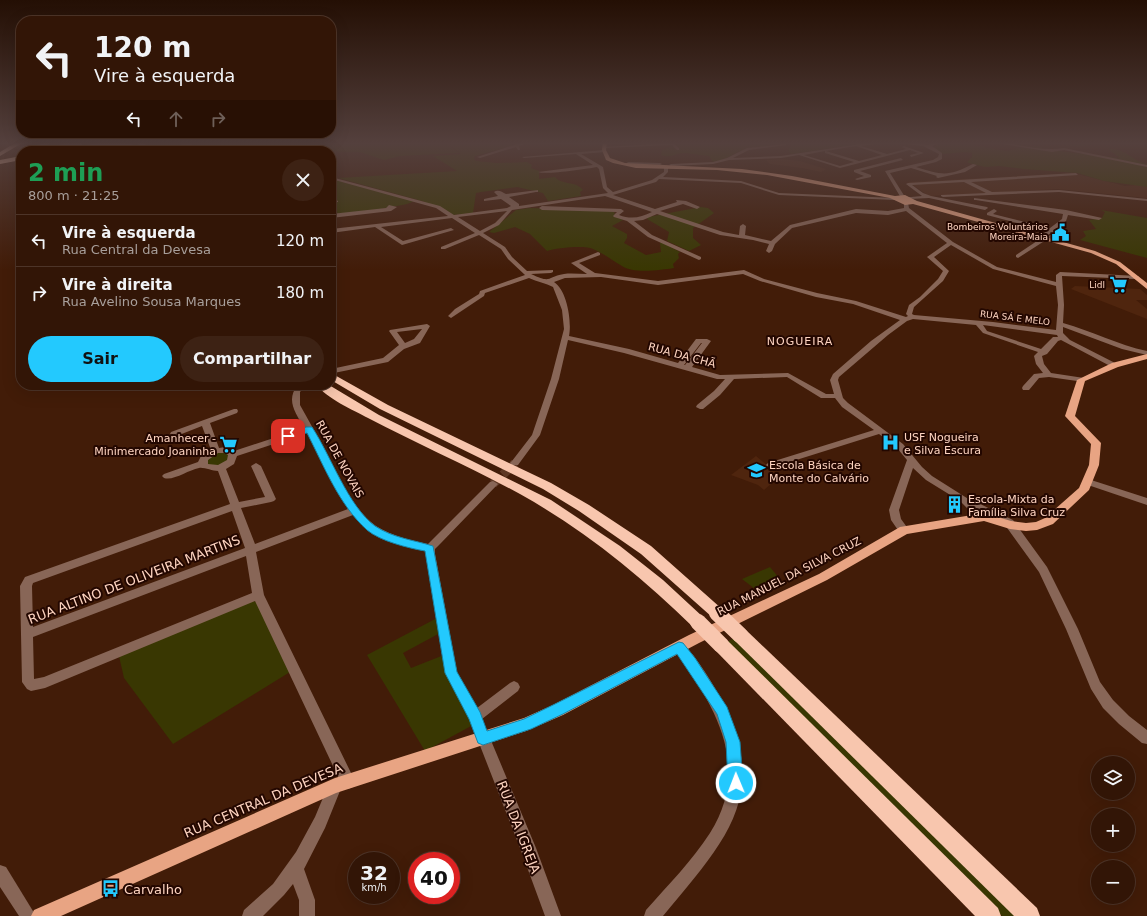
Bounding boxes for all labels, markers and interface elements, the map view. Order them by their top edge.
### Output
text: 120 m [94,31,191,64]
icon: left [28,32,80,84]
text: Vire à esquerda [94,65,235,86]
icon: left [123,108,145,130]
icon: ahead [165,108,187,130]
icon: right [207,108,229,130]
text: 2 min [28,159,103,187]
button: close [282,159,324,201]
text: 800 m · 21:25 [28,188,119,203]
place label: Bombeiros Voluntários Moreira-Maia [947,222,1048,242]
public building icon: Bombeiros Voluntários Moreira-Maia [1051,222,1071,242]
text: Vire à esquerda [62,224,196,242]
icon: left [28,230,50,252]
text: 120 m [276,232,324,250]
text: Rua Central da Devesa [62,242,211,257]
supermarket icon: Lidl [1108,275,1128,295]
text: Vire à direita [62,276,173,294]
place label: Lidl [1089,280,1105,290]
icon: right [28,282,50,304]
text: 180 m [276,284,324,302]
text: Rua Avelino Sousa Marques [62,294,241,309]
street label: RUA SÁ E MELO [979,308,1051,327]
district label: NOGUEIRA [767,335,833,348]
button: Sair [28,336,172,382]
button: Compartilhar [180,336,324,382]
street label: RUA DA CHÃ [647,340,718,371]
street label: RUA DE NOVAIS [313,418,366,500]
pin [271,419,305,453]
icon: arrive [277,425,299,447]
place label: USF Nogueira e Silva Escura [904,431,981,457]
place label: Amanhecer - Minimercado Joaninha [94,432,216,458]
hospital icon: USF Nogueira e Silva Escura [881,433,901,453]
supermarket icon: Amanhecer - Minimercado Joaninha [219,434,239,454]
place label: Escola Básica de Monte do Calvário [769,459,869,485]
school or university icon: Escola Básica de Monte do Calvário [746,461,766,481]
place label: Escola-Mixta da Família Silva Cruz [968,493,1065,519]
building icon: Escola-Mixta da Família Silva Cruz [945,495,965,515]
street label: RUA ALTINO DE OLIVEIRA MARTINS [26,532,242,627]
street label: RUA MANUEL DA SILVA CRUZ [715,534,864,618]
map controls [1091,756,1135,904]
button: layers [1091,756,1135,800]
street label: RUA CENTRAL DA DEVESA [182,760,345,841]
position arrow [715,762,757,804]
street label: RUA DA IGREJA [494,779,543,876]
button: + [1091,808,1135,852]
speed limit sign: 40 [408,852,460,904]
button: − [1091,860,1135,904]
text: 32 [360,861,388,885]
bus stop icon: Carvalho [101,879,121,899]
place label: Carvalho [124,882,182,897]
text: km/h [361,882,387,893]

